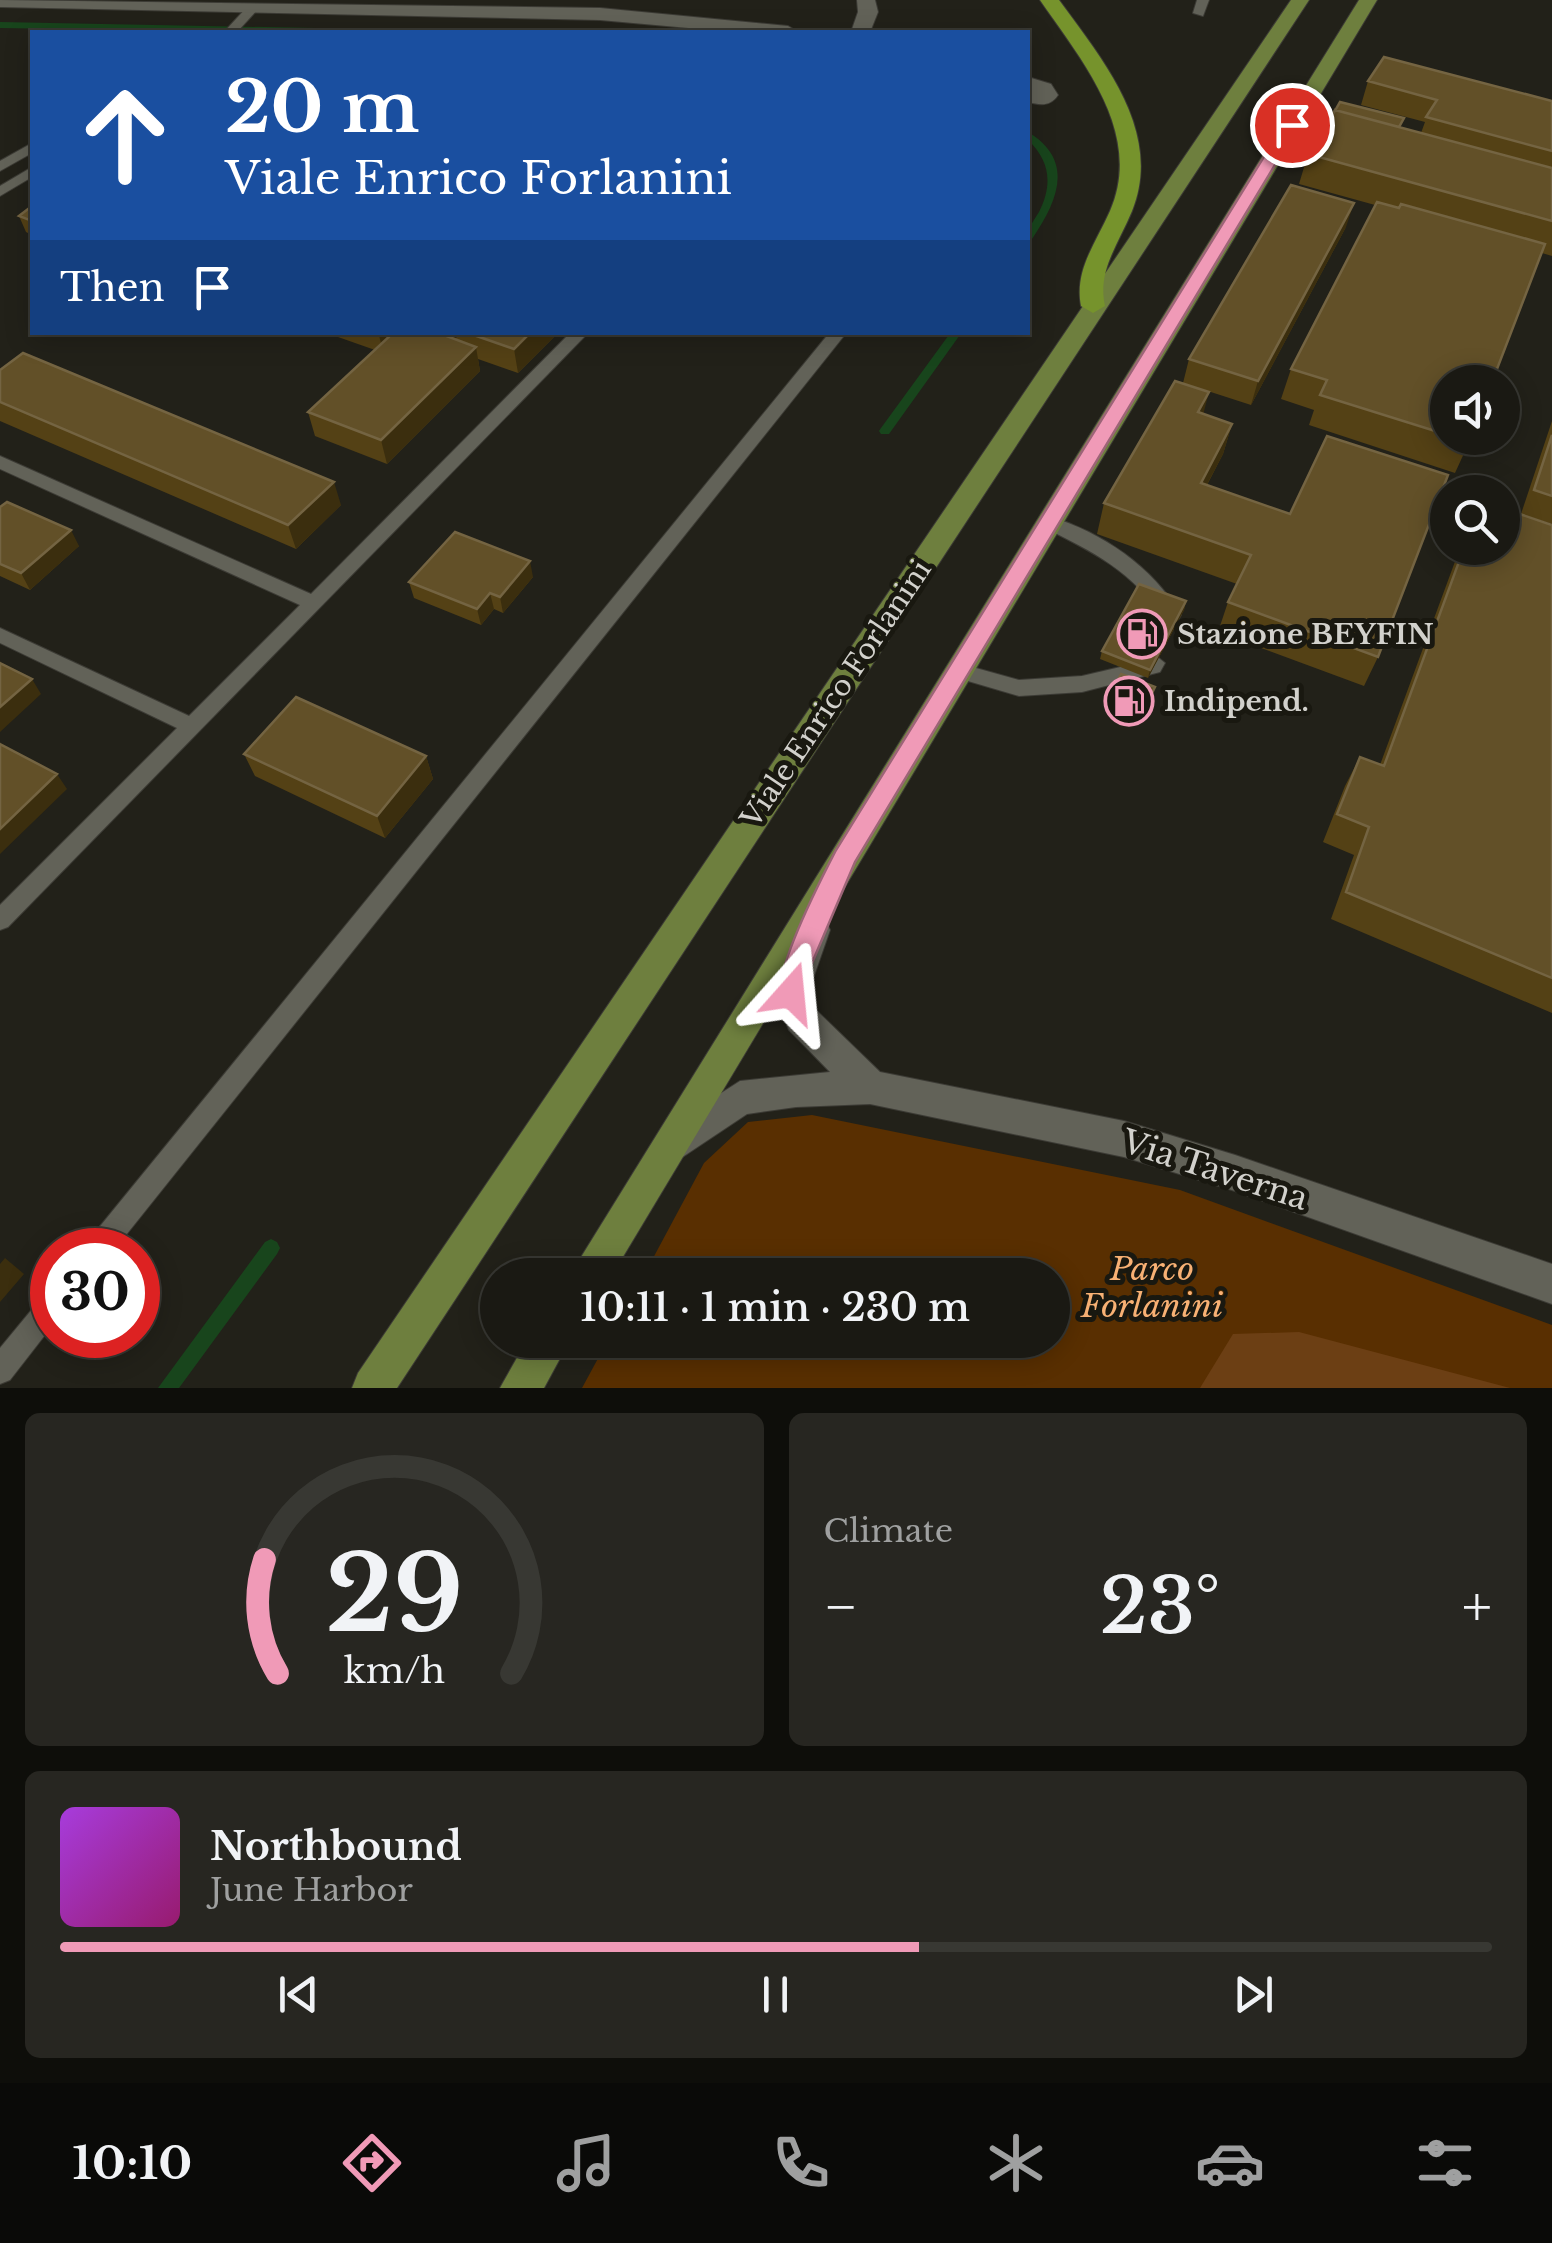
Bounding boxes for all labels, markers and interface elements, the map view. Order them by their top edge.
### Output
text: 20 m [225,64,419,151]
icon: ahead [60,70,190,200]
pin [1250,83,1335,168]
icon: arrive [1265,98,1320,153]
text: Viale Enrico Forlanini [225,150,732,206]
icon: arrive [185,260,240,315]
text: Then [60,264,165,311]
map controls [1430,365,1520,565]
button: sound [1430,365,1520,455]
button: search [1430,475,1520,565]
street label: Viale Enrico Forlanini [733,553,939,835]
fuel station icon: Stazione BEYFIN [1116,608,1168,660]
place label: Stazione BEYFIN [1177,617,1433,652]
fuel station icon: Indipend. [1103,675,1155,727]
place label: Indipend. [1164,684,1309,719]
position arrow [739,941,843,1045]
street label: Via Taverna [1116,1121,1313,1219]
speed limit sign: 30 [30,1228,160,1358]
park label: Parco Forlanini [1080,1249,1223,1326]
text: 10:11 · 1 min · 230 m [580,1284,970,1331]
text: Climate [824,1511,953,1551]
text: 29 [325,1530,463,1659]
text: 23° [1100,1560,1220,1653]
text: − [824,1573,858,1641]
text: + [1462,1573,1492,1641]
text: km/h [344,1648,445,1693]
text: Northbound [210,1823,462,1870]
text: June Harbor [210,1870,413,1910]
icon: previous [271,1967,326,2022]
icon: pause [748,1967,803,2022]
icon: next [1226,1967,1281,2022]
icon: directions [337,2128,407,2198]
icon: music [551,2128,621,2198]
icon: phone [766,2128,836,2198]
icon: climate [981,2128,1051,2198]
icon: car [1195,2128,1265,2198]
icon: filters [1410,2128,1480,2198]
text: 10:10 [72,2135,192,2191]

